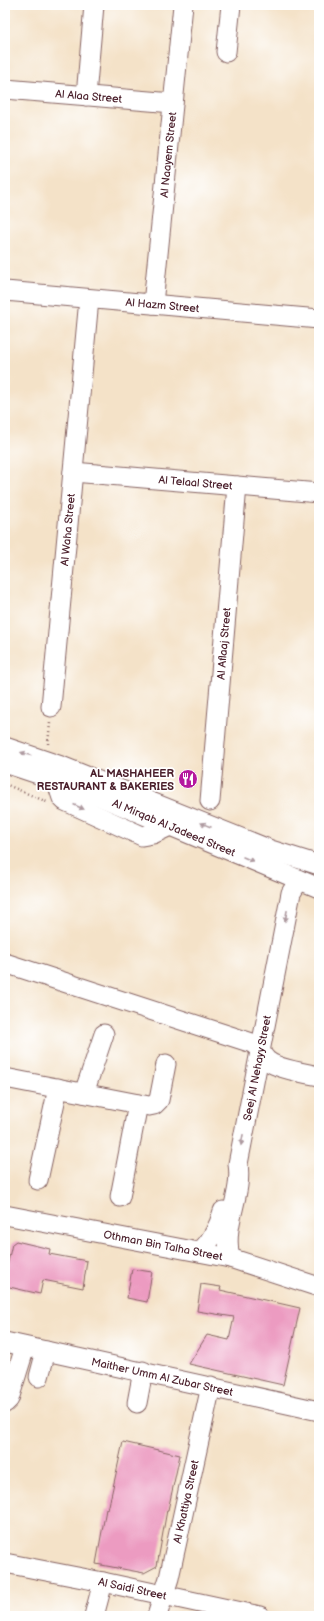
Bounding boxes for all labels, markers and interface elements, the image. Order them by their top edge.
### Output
street label: Al Alaa Street [55,87,123,105]
street label: Al Naayem Street [157,111,179,198]
street label: Al Hazm Street [125,295,200,315]
street label: Al Telaal Street [158,473,234,492]
street label: Al Waha Street [58,492,77,567]
street label: Al Aflaaj Street [214,606,233,680]
one-way arrow [19,751,31,757]
place label: AL MASHAHEER RESTAURANT & BAKERIES [37,767,174,793]
restaurant icon: AL MASHAHEER RESTAURANT & BAKERIES [177,768,199,790]
street label: Al Mirqab Al Jadeed Street [111,796,238,859]
one-way arrow [74,805,86,811]
one-way arrow [200,821,212,827]
one-way arrow [242,856,254,862]
one-way arrow [283,910,289,922]
street label: Seej Al Nehayy Street [240,1014,274,1122]
one-way arrow [239,1134,245,1146]
street label: Othman Bin Talha Street [103,1227,224,1263]
street label: Maither Umm Al Zubar Street [90,1355,235,1399]
street label: Al Khattiya Street [170,1458,201,1545]
street label: Al Saidi Street [97,1575,168,1602]

